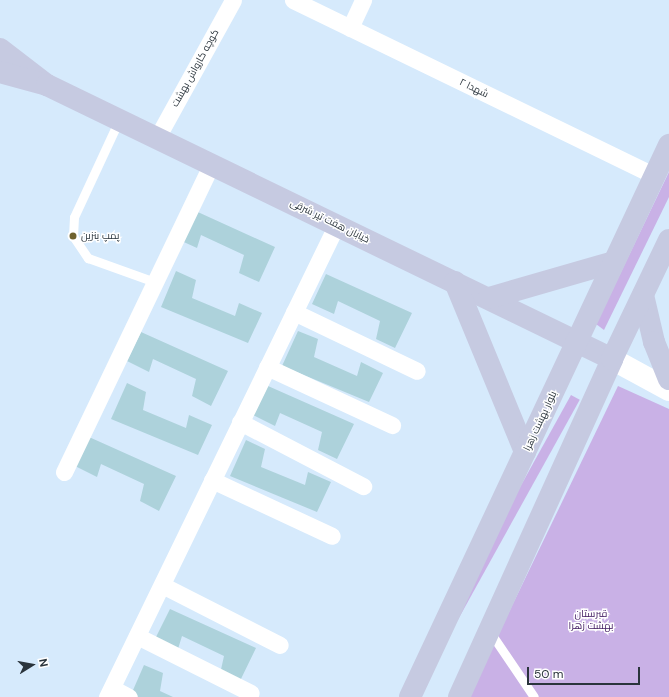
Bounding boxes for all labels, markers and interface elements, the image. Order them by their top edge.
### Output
street label: کوچه کارواش بهشت [169,27,221,109]
street label: شهدا ۲ [458,76,490,100]
street label: خیابان هفت تیر شرقی [288,197,372,245]
place label: پمپ بنزین [81,230,120,242]
marker: پمپ بنزین [68,231,78,241]
street label: بلوار بهشت زهرا [521,389,559,453]
park label: قبرستان بهشت زهرا [569,607,613,630]
north arrow [12,645,52,685]
text: N [36,657,51,668]
scale bar [529,659,642,685]
text: 50 m [534,666,563,682]

